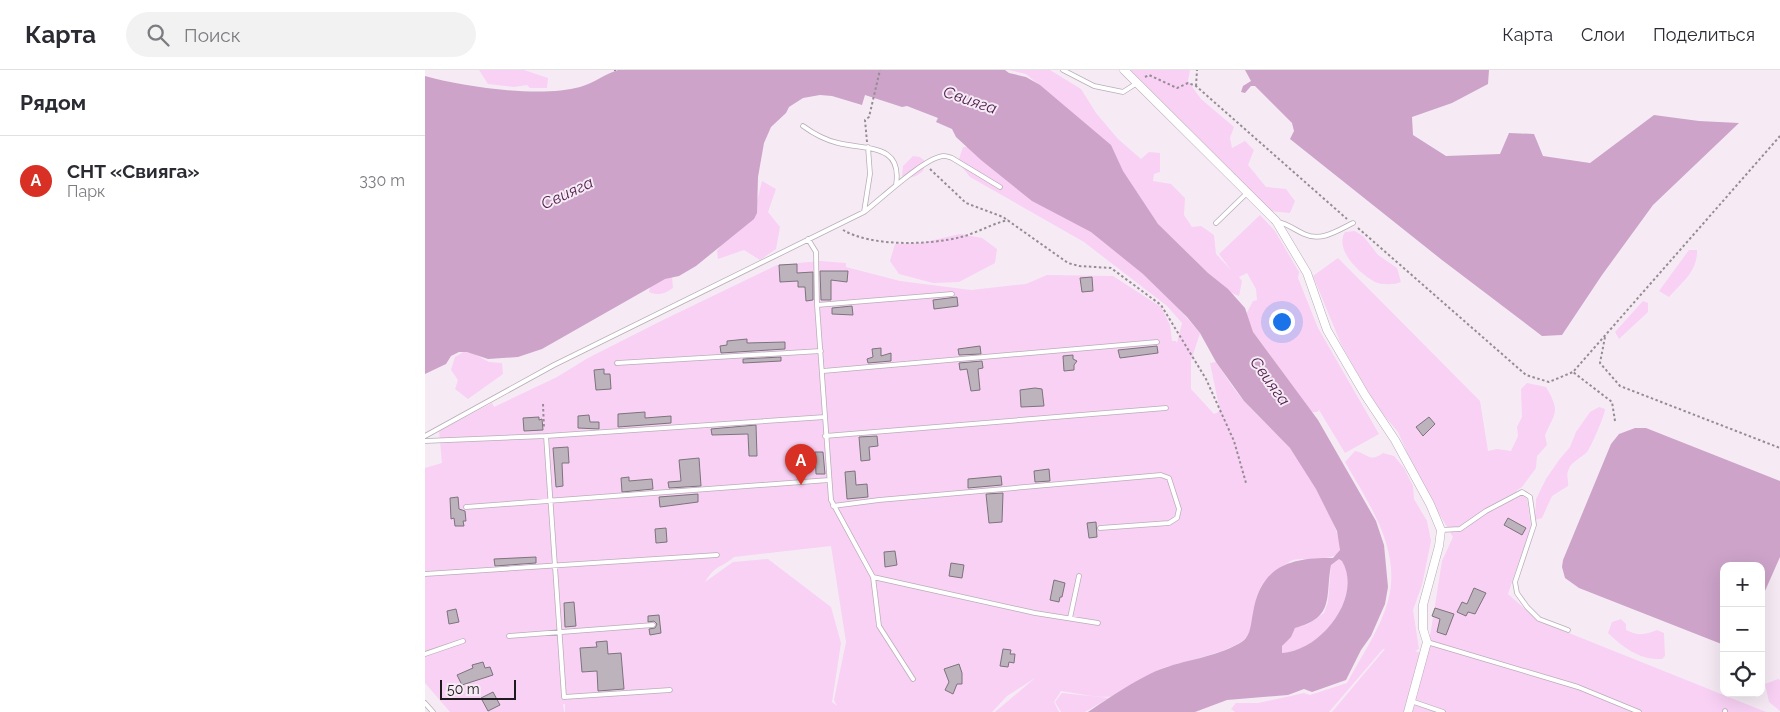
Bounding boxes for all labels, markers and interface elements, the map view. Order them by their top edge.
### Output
search box [126,12,476,57]
text: Карта [25,20,96,49]
icon: search [144,21,172,49]
text: Поиск [184,24,241,46]
text: Карта [1502,24,1553,45]
text: Слои [1581,24,1625,45]
text: Поделиться [1653,24,1755,45]
water label: Свияга [941,82,1000,118]
text: Рядом [20,90,86,115]
text: СНТ «Свияга» [67,160,200,182]
text: A [31,171,41,190]
text: 330 m [359,171,405,190]
water label: Свияга [538,172,597,213]
text: Парк [67,182,105,201]
your location [1269,309,1295,335]
water label: Свияга [1246,353,1294,409]
pin: A [785,444,817,485]
map controls [1720,562,1765,697]
button: + [1720,562,1765,607]
button: − [1720,607,1765,652]
button: locate [1720,652,1765,697]
scale bar [440,677,516,700]
text: 50 m [447,681,480,697]

